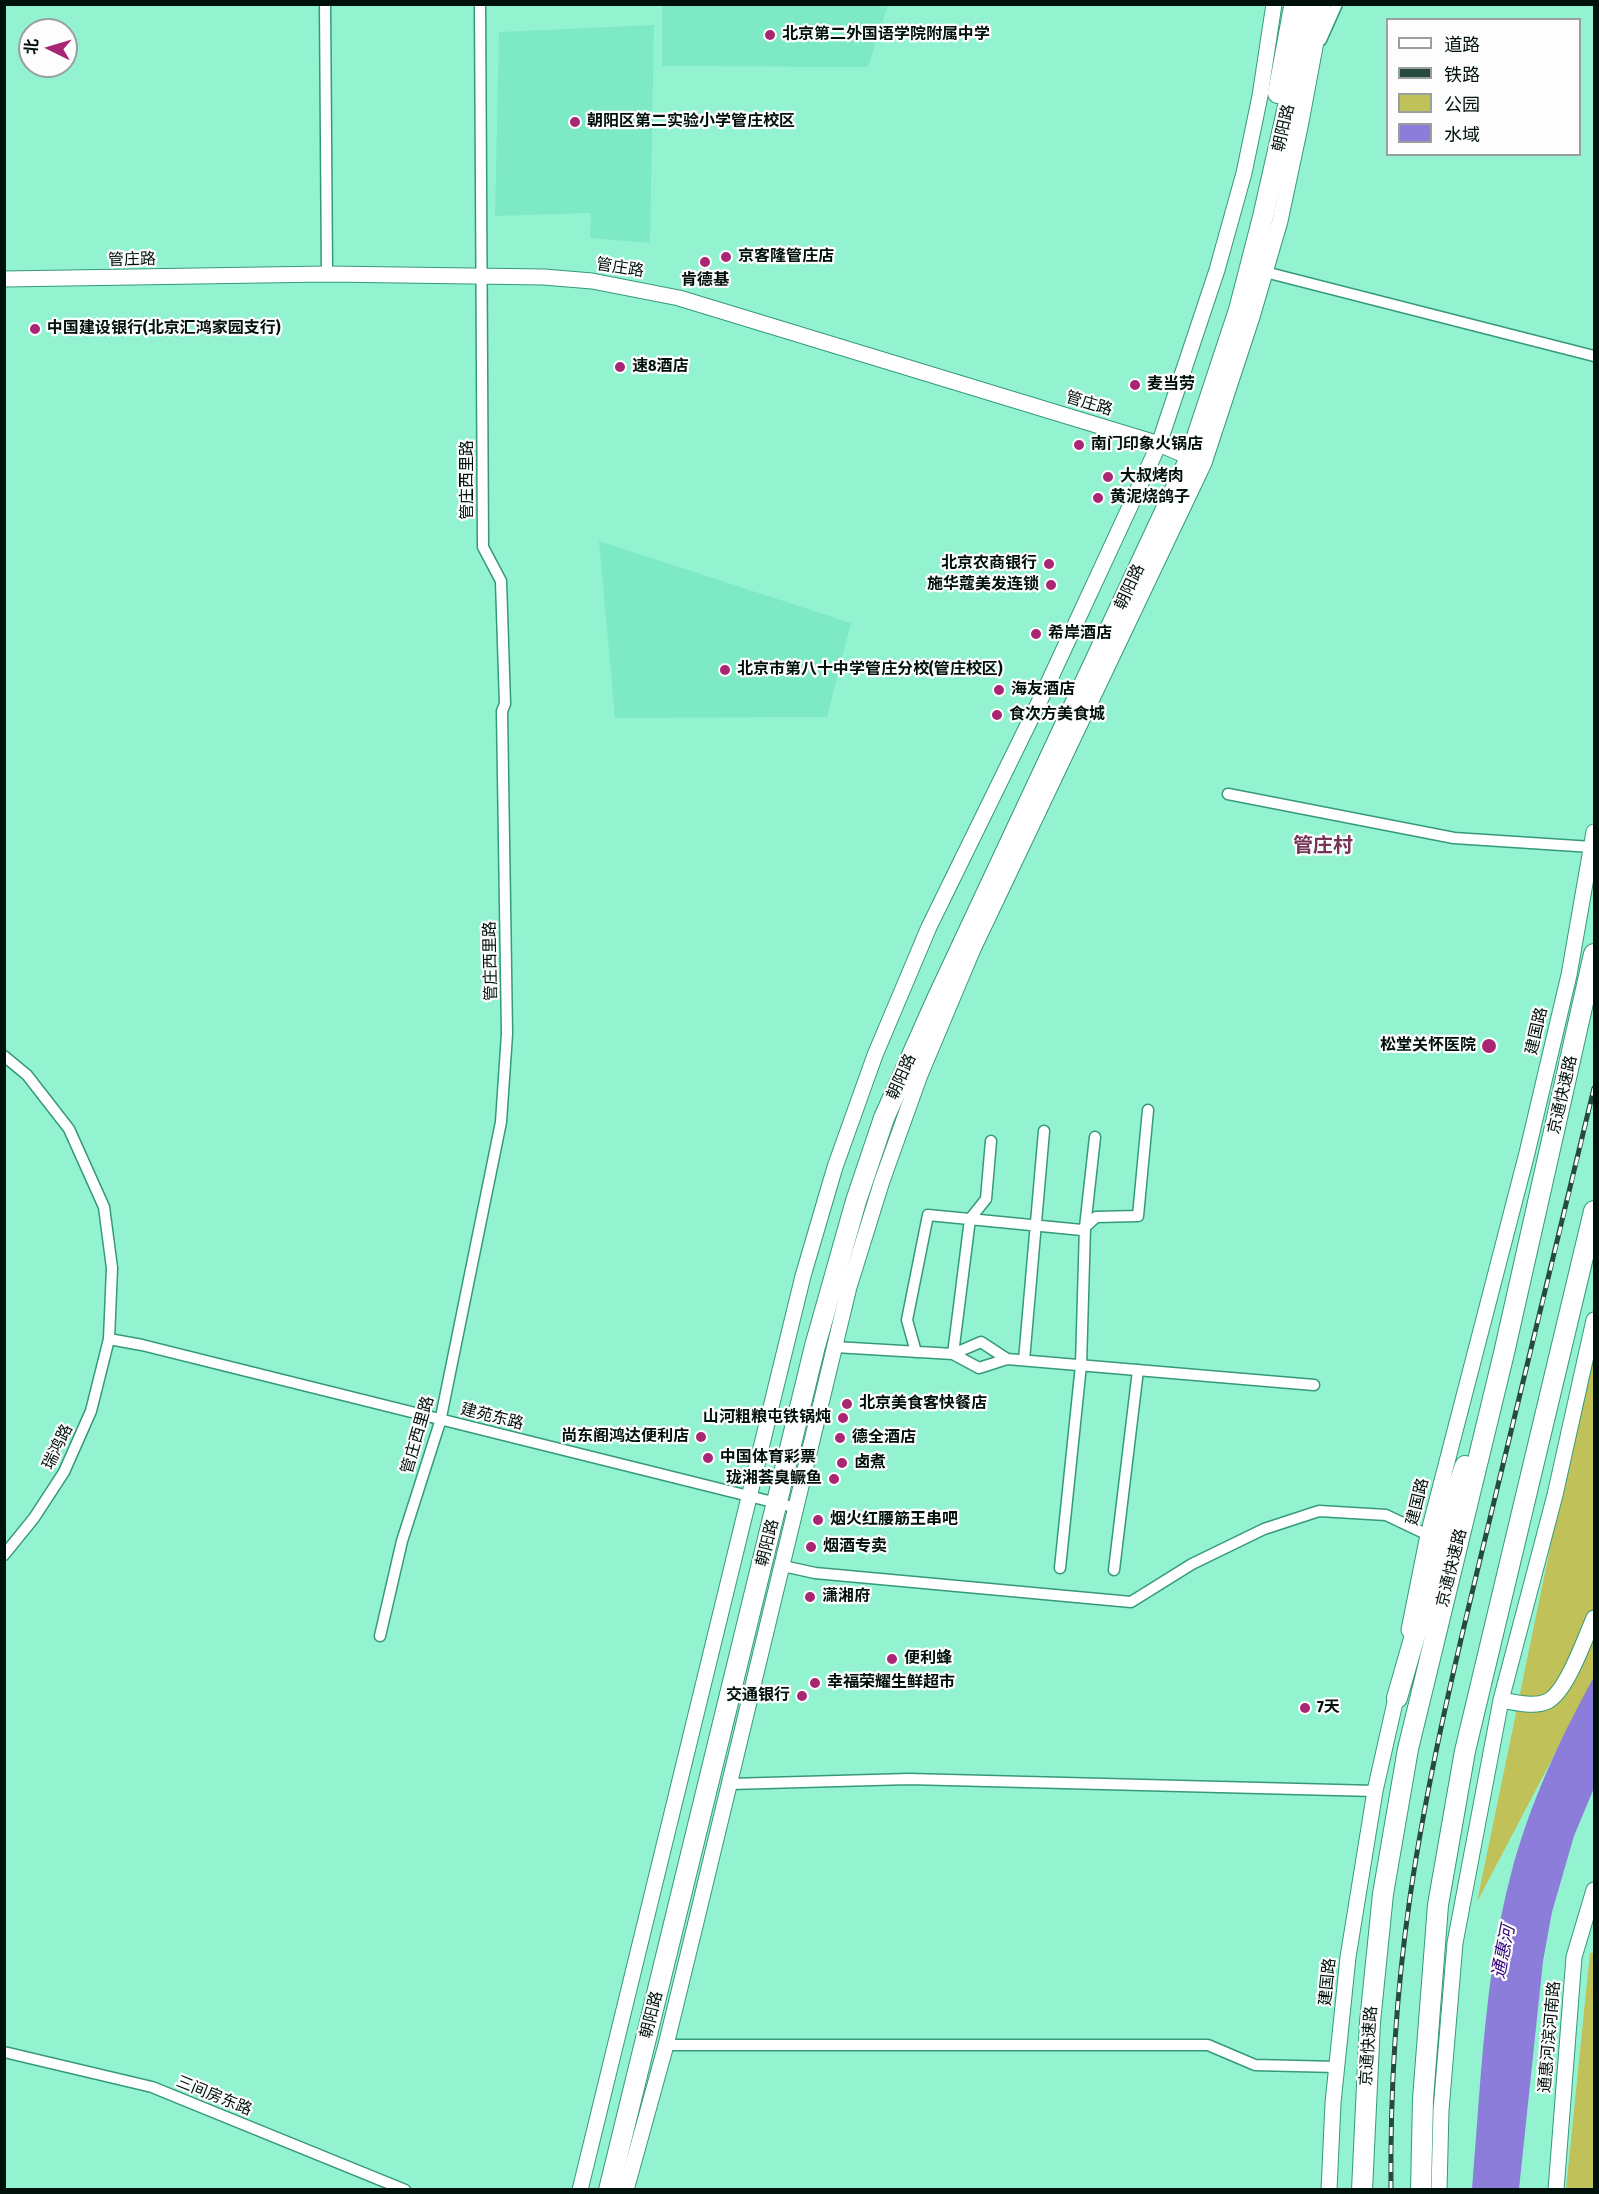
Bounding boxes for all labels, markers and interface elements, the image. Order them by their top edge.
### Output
north arrow [18,18,78,78]
legend [1386,18,1581,156]
place label: 北京第二外国语学院附属中学 [782,25,990,45]
marker: 北京第二外国语学院附属中学 [763,28,777,42]
text: 道路 [1444,34,1480,56]
text: 北 [21,38,42,55]
text: 铁路 [1444,64,1480,86]
text: 公园 [1444,94,1480,116]
street label: 朝阳路 [1269,102,1299,154]
place label: 朝阳区第二实验小学管庄校区 [587,112,795,132]
marker: 朝阳区第二实验小学管庄校区 [568,115,582,129]
text: 水域 [1444,124,1480,146]
place label: 京客隆管庄店 [738,247,834,267]
street label: 管庄路 [108,250,156,270]
marker: 京客隆管庄店 [719,250,733,264]
street label: 管庄路 [595,255,645,281]
marker: 肯德基 [698,255,712,269]
place label: 肯德基 [681,271,729,291]
place label: 中国建设银行(北京汇鸿家园支行) [47,319,281,339]
marker: 中国建设银行(北京汇鸿家园支行) [28,322,42,336]
place label: 速8酒店 [632,357,688,377]
marker: 速8酒店 [613,360,627,374]
place label: 麦当劳 [1147,375,1195,395]
marker: 麦当劳 [1128,378,1142,392]
street label: 管庄路 [1063,388,1115,420]
place label: 南门印象火锅店 [1091,435,1203,455]
marker: 南门印象火锅店 [1072,438,1086,452]
street label: 管庄西里路 [458,440,478,520]
place label: 大叔烤肉 [1120,467,1184,487]
marker: 大叔烤肉 [1101,470,1115,484]
place label: 黄泥烧鸽子 [1110,488,1190,508]
marker: 黄泥烧鸽子 [1091,491,1105,505]
place label: 北京农商银行 [941,554,1037,574]
marker: 北京农商银行 [1042,557,1056,571]
street label: 朝阳路 [1111,561,1149,613]
place label: 施华蔻美发连锁 [927,575,1039,595]
marker: 施华蔻美发连锁 [1044,578,1058,592]
place label: 希岸酒店 [1048,624,1112,644]
marker: 希岸酒店 [1029,627,1043,641]
place label: 北京市第八十中学管庄分校(管庄校区) [737,660,1003,680]
marker: 北京市第八十中学管庄分校(管庄校区) [718,663,732,677]
place label: 海友酒店 [1011,680,1075,700]
marker: 海友酒店 [992,683,1006,697]
place label: 食次方美食城 [1009,705,1105,725]
marker: 食次方美食城 [990,708,1004,722]
district label: 管庄村 [1293,834,1353,858]
street label: 管庄西里路 [481,921,501,1001]
street label: 建国路 [1522,1005,1552,1057]
place label: 松堂关怀医院 [1380,1036,1476,1056]
marker: 松堂关怀医院 [1480,1037,1498,1055]
street label: 朝阳路 [883,1051,921,1103]
street label: 京通快速路 [1545,1054,1581,1136]
street label: 管庄西里路 [398,1394,438,1476]
place label: 北京美食客快餐店 [859,1394,987,1414]
marker: 北京美食客快餐店 [840,1397,854,1411]
street label: 建苑东路 [459,1400,525,1434]
place label: 山河粗粮屯铁锅炖 [703,1408,831,1428]
marker: 山河粗粮屯铁锅炖 [836,1411,850,1425]
street label: 瑞鸿路 [39,1421,77,1473]
place label: 尚东阁鸿达便利店 [561,1427,689,1447]
place label: 德全酒店 [852,1428,916,1448]
marker: 尚东阁鸿达便利店 [694,1430,708,1444]
marker: 德全酒店 [833,1431,847,1445]
place label: 中国体育彩票 [720,1448,816,1468]
marker: 中国体育彩票 [701,1451,715,1465]
place label: 卤煮 [854,1453,886,1473]
marker: 卤煮 [835,1456,849,1470]
place label: 珑湘荟臭鳜鱼 [726,1469,822,1489]
marker: 珑湘荟臭鳜鱼 [827,1472,841,1486]
street label: 建国路 [1403,1476,1433,1528]
place label: 烟火红腰筋王串吧 [830,1510,958,1530]
marker: 烟火红腰筋王串吧 [811,1513,825,1527]
street label: 朝阳路 [753,1517,783,1569]
street label: 京通快速路 [1433,1527,1471,1609]
place label: 烟酒专卖 [823,1537,887,1557]
marker: 烟酒专卖 [804,1540,818,1554]
place label: 潇湘府 [822,1587,870,1607]
marker: 潇湘府 [803,1590,817,1604]
place label: 便利蜂 [904,1649,952,1669]
marker: 便利蜂 [885,1652,899,1666]
place label: 幸福荣耀生鲜超市 [827,1673,955,1693]
marker: 幸福荣耀生鲜超市 [808,1676,822,1690]
place label: 交通银行 [726,1686,790,1706]
marker: 交通银行 [795,1689,809,1703]
place label: 7天 [1317,1698,1340,1718]
marker: 7天 [1298,1701,1312,1715]
water label: 通惠河 [1488,1923,1520,1981]
street label: 建国路 [1316,1957,1340,2007]
street label: 通惠河滨河南路 [1536,1980,1564,2094]
street label: 朝阳路 [637,1989,667,2041]
street label: 京通快速路 [1357,2005,1381,2087]
street label: 三间房东路 [173,2072,255,2120]

